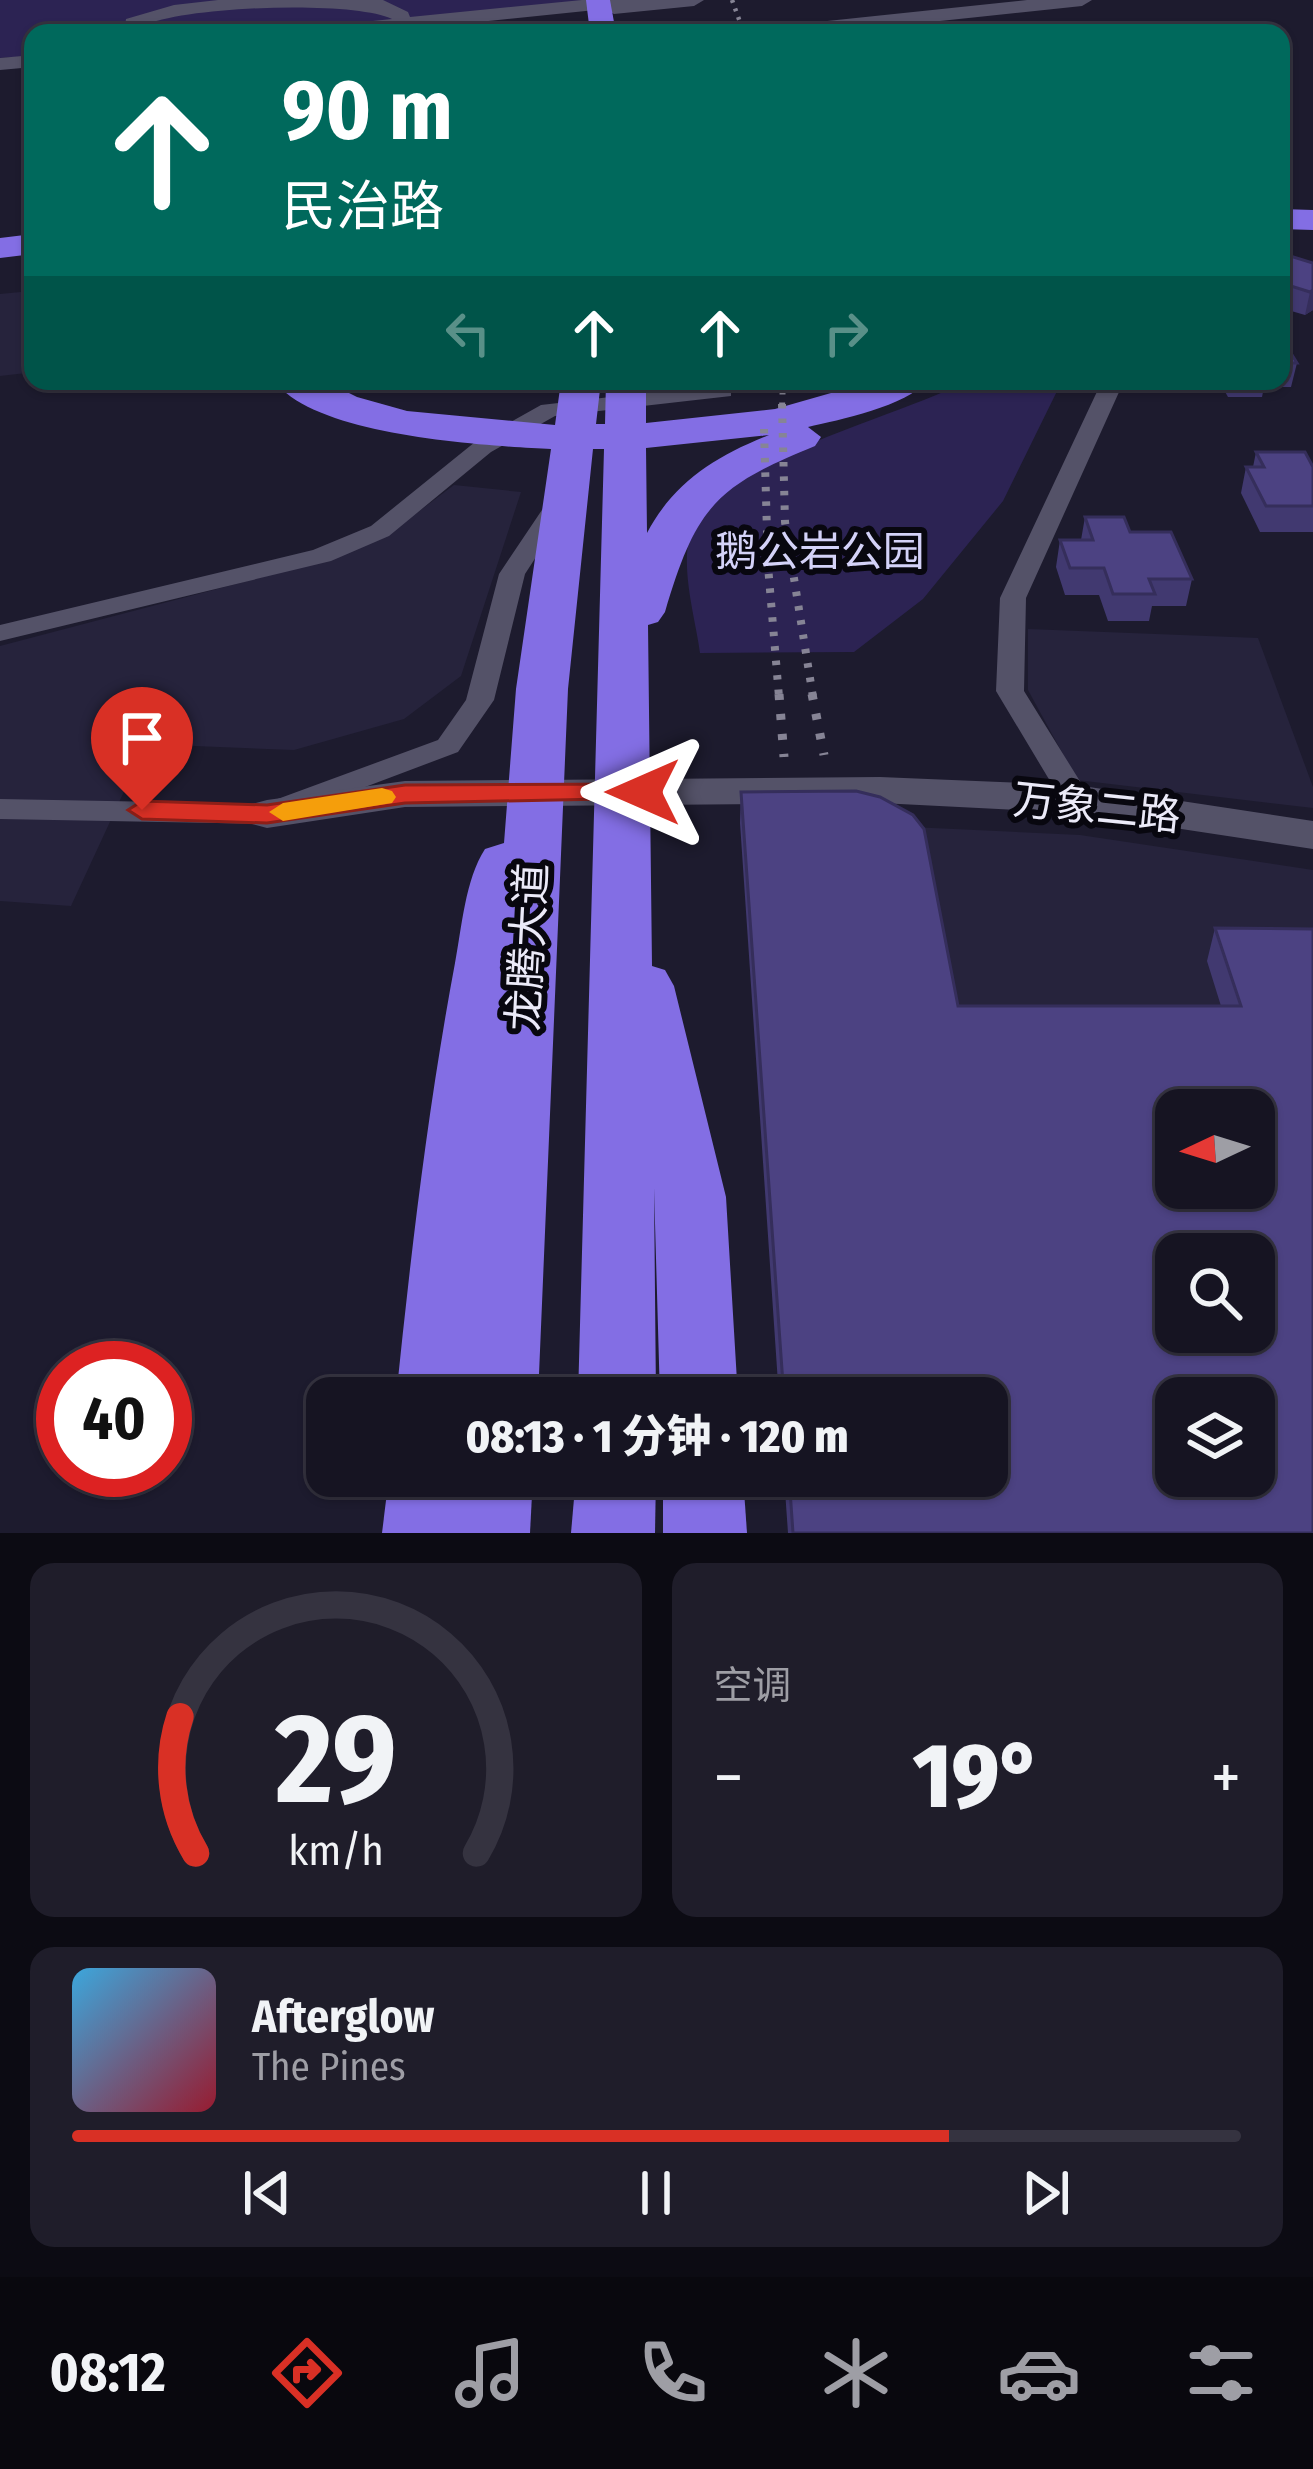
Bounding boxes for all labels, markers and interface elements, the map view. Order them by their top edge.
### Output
text: 90 m [282,60,453,161]
icon: ahead [84,72,240,228]
text: 民治路 [282,175,444,239]
icon: left [435,300,501,366]
icon: ahead [561,300,627,366]
icon: ahead [687,300,753,366]
icon: right [813,300,879,366]
park label: 鹅公岩公园 [715,527,925,577]
pin [91,687,193,810]
icon: arrive [109,705,175,771]
position arrow [580,729,706,855]
street label: 万象二路 [1011,774,1183,842]
street label: 龙腾大道 [499,862,557,1032]
north arrow [1155,1089,1275,1209]
map controls [1155,1089,1275,1497]
button: search [1155,1233,1275,1353]
speed limit sign: 40 [36,1341,192,1497]
button: layers [1155,1377,1275,1497]
text: 08:13 · 1 分钟 · 120 m [465,1410,849,1464]
text: 空调 [714,1663,792,1709]
text: 29 [274,1685,397,1835]
text: 19° [913,1723,1041,1831]
text: − [714,1738,743,1817]
text: + [1211,1738,1241,1817]
text: km/h [288,1825,384,1876]
text: Afterglow [252,1990,434,2044]
text: The Pines [252,2044,406,2090]
icon: previous [234,2160,300,2226]
icon: pause [623,2160,689,2226]
icon: next [1013,2160,1079,2226]
icon: directions [265,2331,349,2415]
icon: music [448,2331,532,2415]
icon: phone [631,2331,715,2415]
icon: climate [814,2331,898,2415]
icon: car [997,2331,1081,2415]
icon: filters [1179,2331,1263,2415]
text: 08:12 [49,2341,166,2405]

